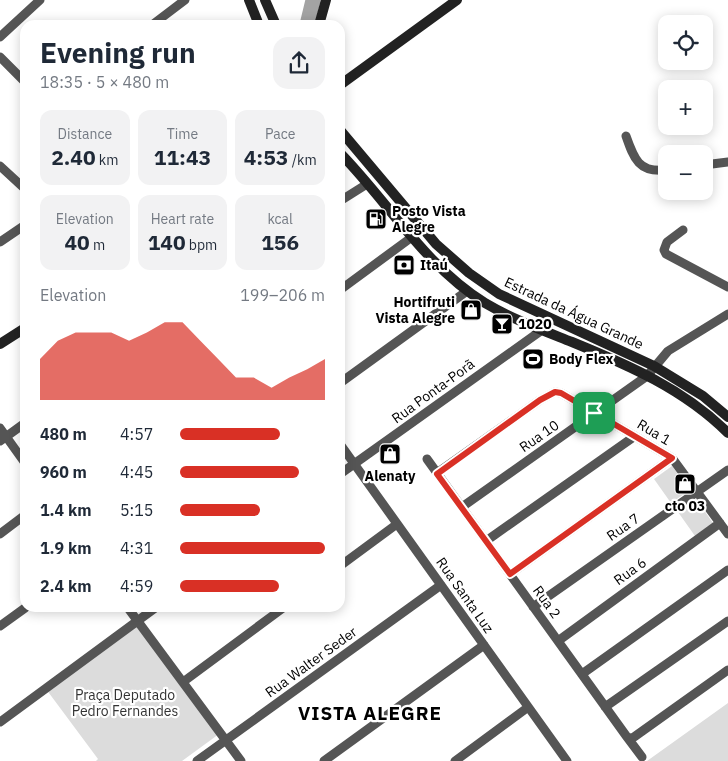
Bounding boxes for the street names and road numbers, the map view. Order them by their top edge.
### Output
street label: Estrada da Água Grande [502,272,647,353]
street label: Rua Ponta-Porã [388,355,478,427]
street label: Rua 1 [634,415,674,449]
street label: Rua 10 [516,416,562,456]
street label: Rua 7 [603,509,643,545]
street label: Rua 6 [610,553,650,589]
street label: Rua Santa Luz [432,554,498,637]
street label: Rua 2 [529,582,565,622]
street label: Rua Walter Seder [262,623,360,701]

